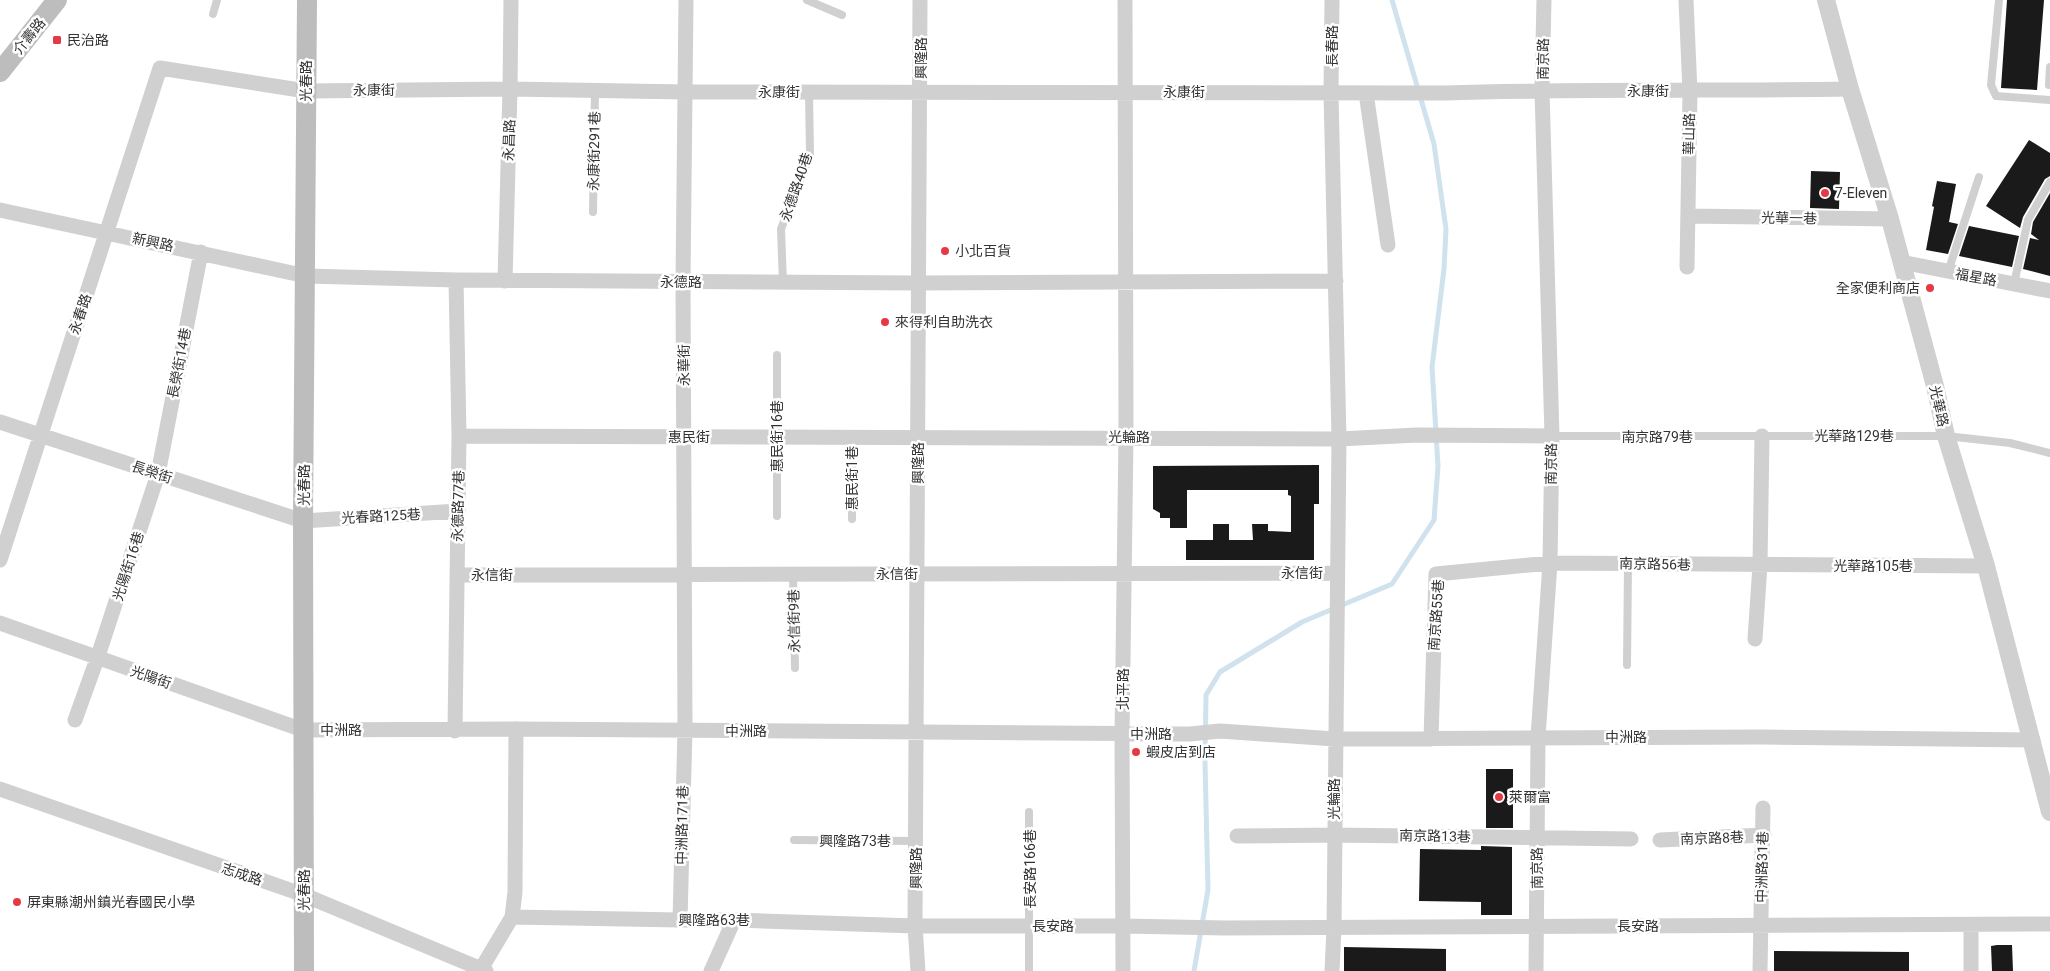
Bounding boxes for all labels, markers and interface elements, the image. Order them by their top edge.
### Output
street label: 介壽路 [10,15,48,57]
street label: 長春路 [1324,25,1340,67]
place label: 民治路 [67,32,109,48]
marker: 民治路 [51,34,63,46]
street label: 興隆路 [913,37,929,79]
street label: 南京路 [1535,38,1551,80]
street label: 光春路 [298,60,314,102]
street label: 永康街 [353,82,395,98]
street label: 永康街 [1627,83,1669,99]
street label: 永康街 [758,84,800,100]
street label: 永康街 [1163,84,1205,100]
street label: 永康街291巷 [585,111,603,191]
street label: 華山路 [1681,113,1697,155]
street label: 永昌路 [500,119,518,161]
street label: 永德路40巷 [777,150,815,224]
place label: 7-Eleven [1835,185,1887,201]
marker: 7-Eleven [1819,187,1831,199]
street label: 光華一巷 [1761,210,1817,226]
street label: 新興路 [131,230,175,254]
place label: 小北百貨 [955,243,1011,259]
marker: 小北百貨 [939,245,951,257]
street label: 福星路 [1954,265,1998,289]
street label: 永德路 [660,274,702,290]
place label: 全家便利商店 [1836,280,1920,296]
marker: 全家便利商店 [1924,282,1936,294]
street label: 永春路 [66,292,94,336]
place label: 來得利自助洗衣 [895,314,993,330]
marker: 來得利自助洗衣 [879,316,891,328]
street label: 長榮街14巷 [164,326,194,400]
street label: 永華街 [676,344,692,386]
street label: 光華路 [1926,384,1952,428]
street label: 惠民街16巷 [769,400,785,472]
street label: 光華路129巷 [1814,428,1894,444]
street label: 惠民街 [668,429,710,445]
street label: 光輪路 [1108,429,1150,445]
street label: 南京路79巷 [1621,429,1693,445]
street label: 興隆路 [910,442,926,484]
street label: 南京路 [1543,443,1559,485]
street label: 惠民街1巷 [844,446,860,510]
street label: 長榮街 [130,458,174,486]
street label: 光春路 [296,464,312,506]
street label: 永德路77巷 [449,470,467,542]
street label: 光春路125巷 [341,506,421,526]
street label: 光陽街16巷 [109,529,147,603]
street label: 南京路56巷 [1619,555,1691,573]
street label: 光華路105巷 [1833,558,1913,574]
street label: 永信街 [1281,565,1323,581]
street label: 永信街 [876,566,918,582]
street label: 永信街 [471,567,513,583]
street label: 南京路55巷 [1426,579,1446,651]
street label: 永信街9巷 [785,589,803,653]
street label: 光陽街 [129,663,173,691]
street label: 北平路 [1115,668,1131,710]
street label: 中洲路 [320,722,362,738]
street label: 中洲路 [725,723,767,739]
street label: 中洲路 [1130,726,1172,742]
street label: 中洲路 [1605,729,1647,745]
place label: 蝦皮店到店 [1146,744,1216,760]
marker: 蝦皮店到店 [1130,746,1142,758]
street label: 光輪路 [1326,778,1342,820]
street label: 中洲路171巷 [673,785,691,865]
place label: 萊爾富 [1509,789,1551,805]
marker: 萊爾富 [1493,791,1505,803]
street label: 南京路13巷 [1399,827,1471,845]
street label: 長安路166巷 [1022,829,1038,909]
street label: 南京路8巷 [1680,829,1744,847]
street label: 中洲路31巷 [1753,831,1771,903]
street label: 興隆路73巷 [819,833,891,849]
street label: 興隆路 [908,847,924,889]
street label: 南京路 [1529,847,1545,889]
street label: 志成路 [220,860,264,888]
street label: 光春路 [296,869,312,911]
place label: 屏東縣潮州鎮光春國民小學 [27,894,195,910]
marker: 屏東縣潮州鎮光春國民小學 [11,896,23,908]
street label: 興隆路63巷 [678,912,750,928]
street label: 長安路 [1032,918,1074,934]
street label: 長安路 [1617,918,1659,934]

